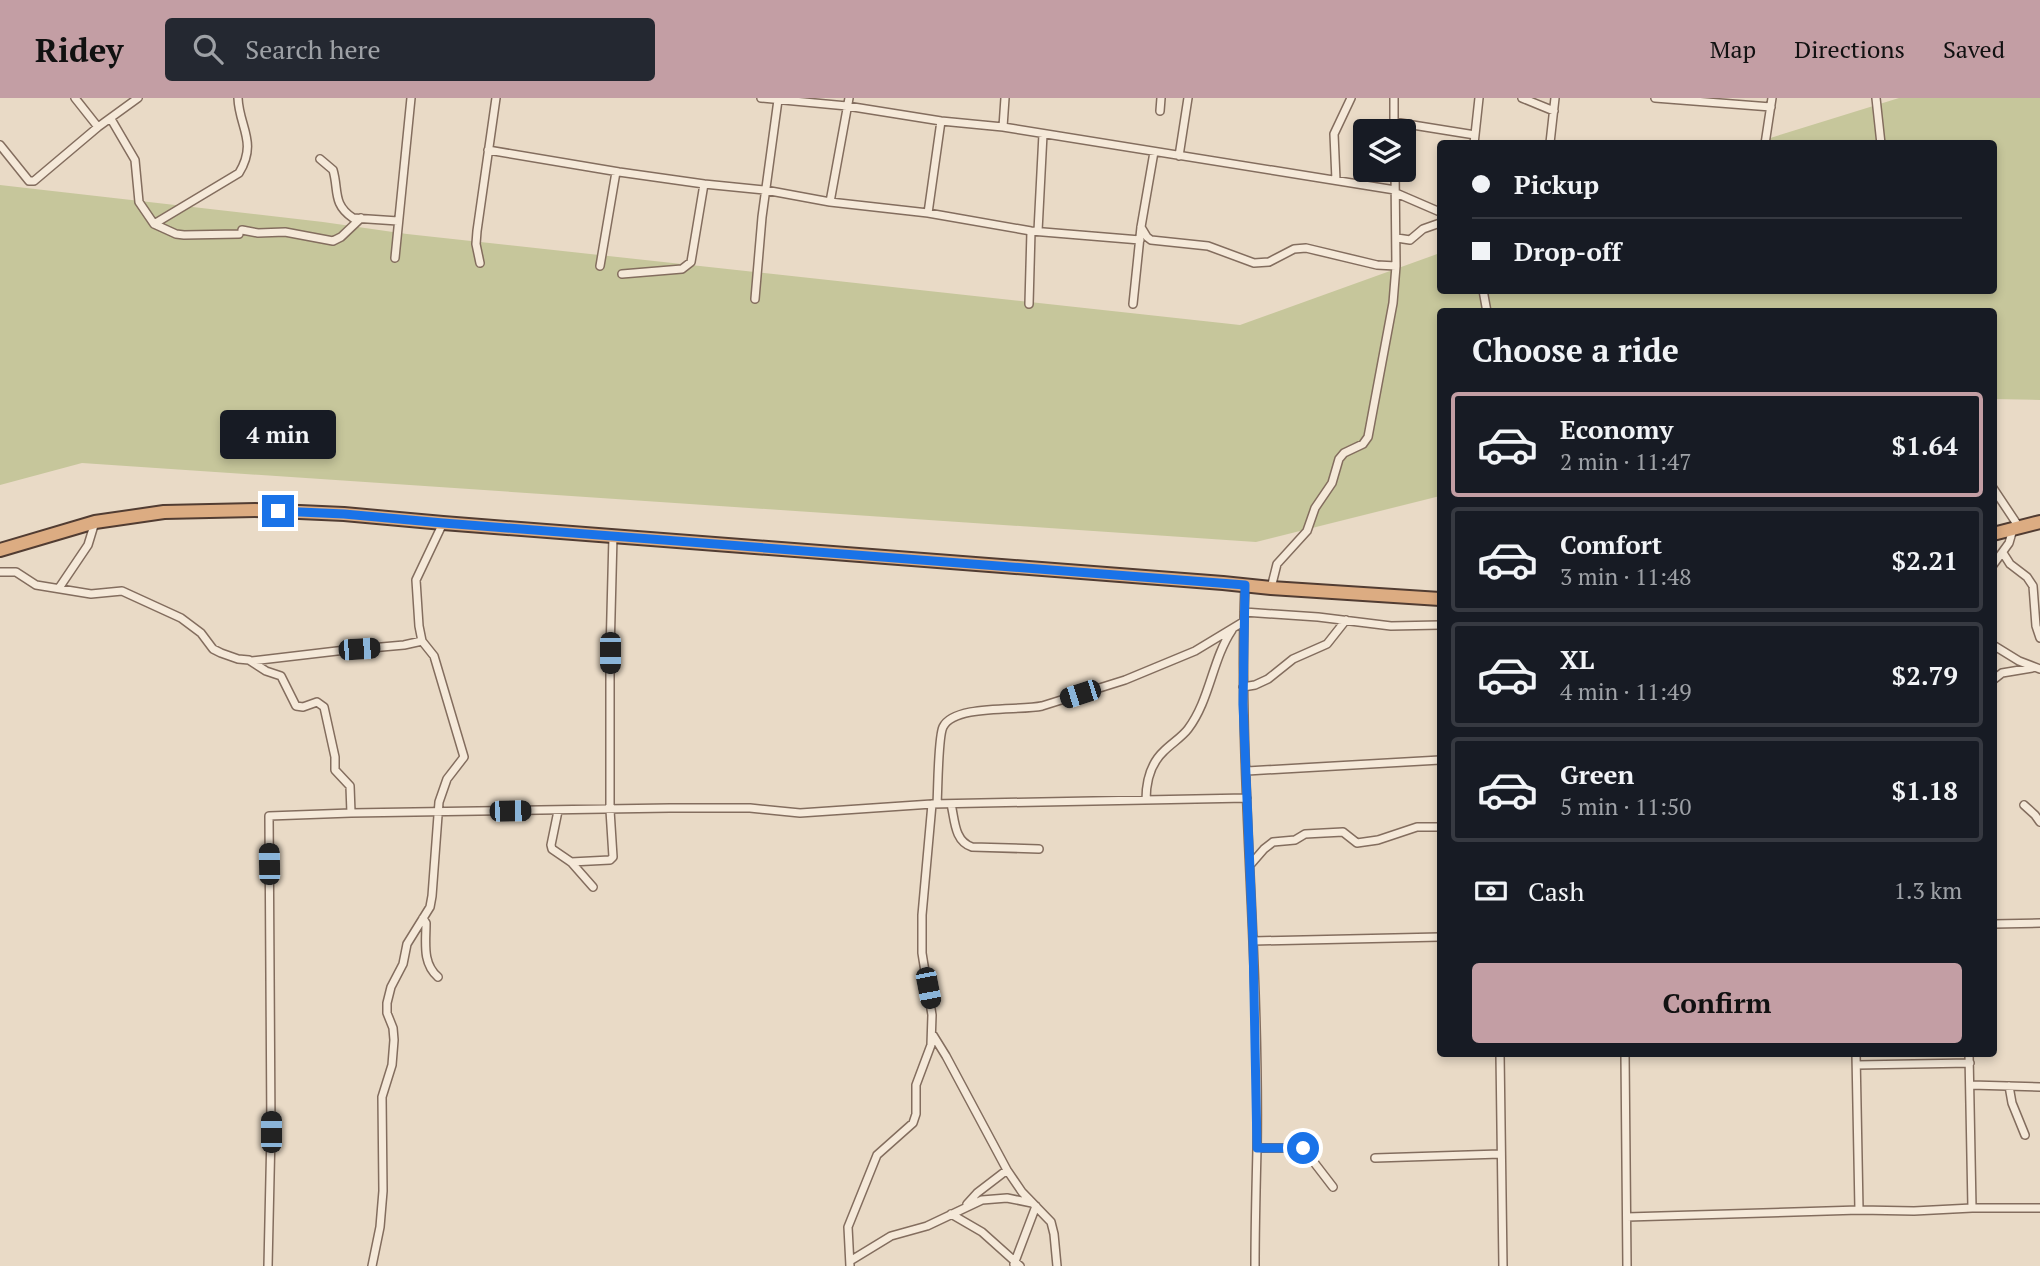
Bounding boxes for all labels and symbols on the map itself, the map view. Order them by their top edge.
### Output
callout: 4 min [220,410,336,458]
route end [262,495,294,527]
car [600,632,621,674]
car [338,637,381,661]
car [1057,678,1104,710]
car [489,800,532,822]
car [259,843,280,885]
car [914,965,943,1011]
car [261,1111,282,1153]
route start [1287,1132,1319,1164]

